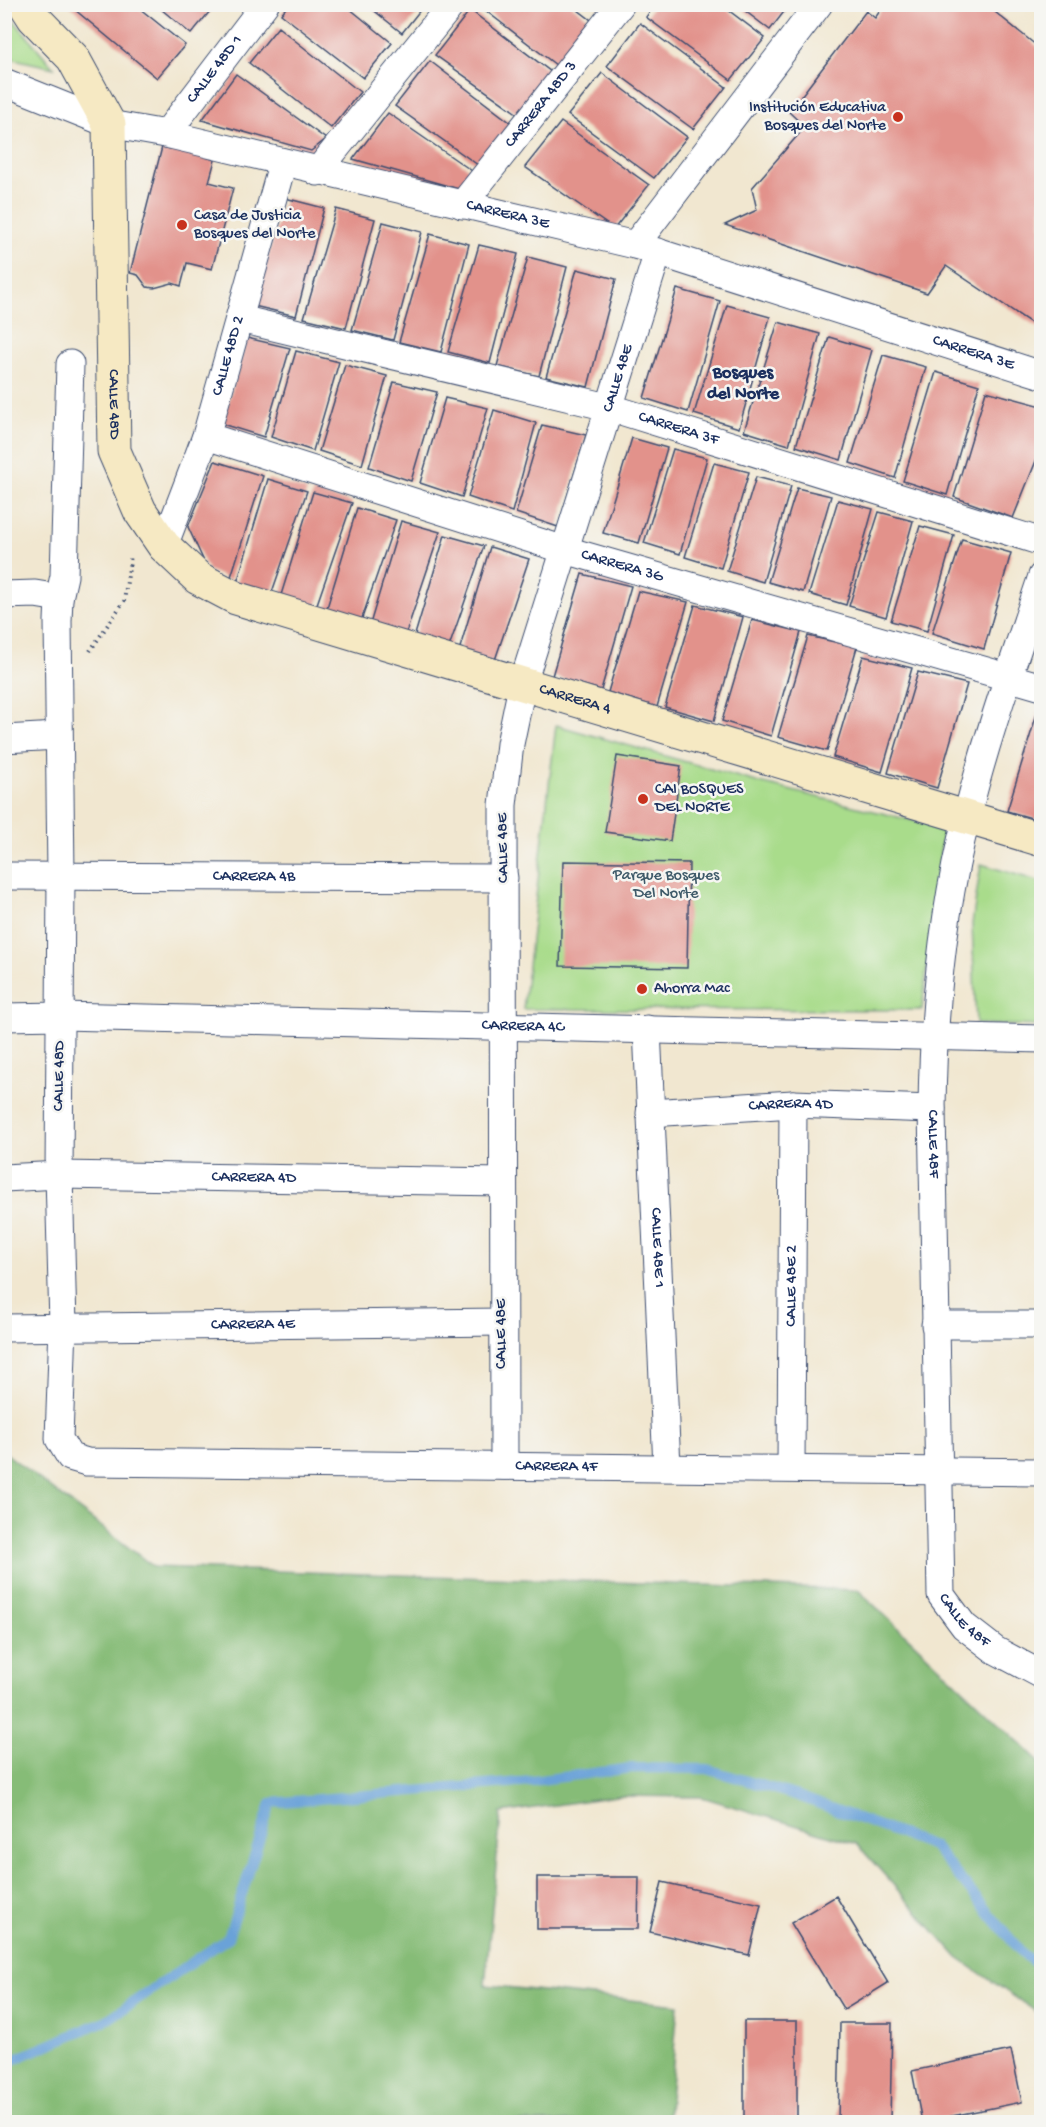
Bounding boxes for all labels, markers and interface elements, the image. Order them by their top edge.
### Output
street label: CALLE 48D 1 [183,32,247,107]
street label: CARRERA 48D 3 [501,57,582,152]
place label: Institución Educativa Bosques del Norte [749,99,887,136]
marker: Institución Educativa Bosques del Norte [891,110,905,124]
street label: CARRERA 3E [464,196,552,234]
place label: Casa de Justicia Bosques del Norte [193,207,316,244]
marker: Casa de Justicia Bosques del Norte [175,218,189,232]
street label: CALLE 48D 2 [208,314,249,398]
street label: CARRERA 3E [930,331,1017,375]
street label: CALLE 48E [599,341,638,415]
district label: Bosques del Norte [707,363,780,405]
street label: CALLE 48D [103,369,123,440]
street label: CARRERA 3F [636,407,722,451]
street label: CARRERA 3G [579,545,666,587]
street label: CARRERA 4 [537,680,613,720]
place label: CAI BOSQUES DEL NORTE [654,781,744,818]
marker: CAI BOSQUES DEL NORTE [636,792,650,806]
street label: CALLE 48E [494,812,514,883]
street label: CARRERA 4B [213,867,296,887]
park label: Parque Bosques Del Norte [612,867,720,904]
place label: Ahorra Mac [654,980,730,999]
marker: Ahorra Mac [635,982,649,996]
street label: CARRERA 4C [481,1016,566,1037]
street label: CALLE 48D [50,1040,70,1111]
street label: CARRERA 4D [748,1094,834,1116]
street label: CALLE 48F [923,1109,943,1179]
street label: CARRERA 4D [211,1168,297,1188]
street label: CALLE 48E 1 [646,1207,668,1288]
street label: CALLE 48E 2 [782,1245,802,1327]
street label: CALLE 48E [493,1298,512,1369]
street label: CARRERA 4E [211,1315,296,1335]
street label: CARRERA 4F [515,1457,598,1477]
street label: CALLE 48F [934,1590,994,1652]

